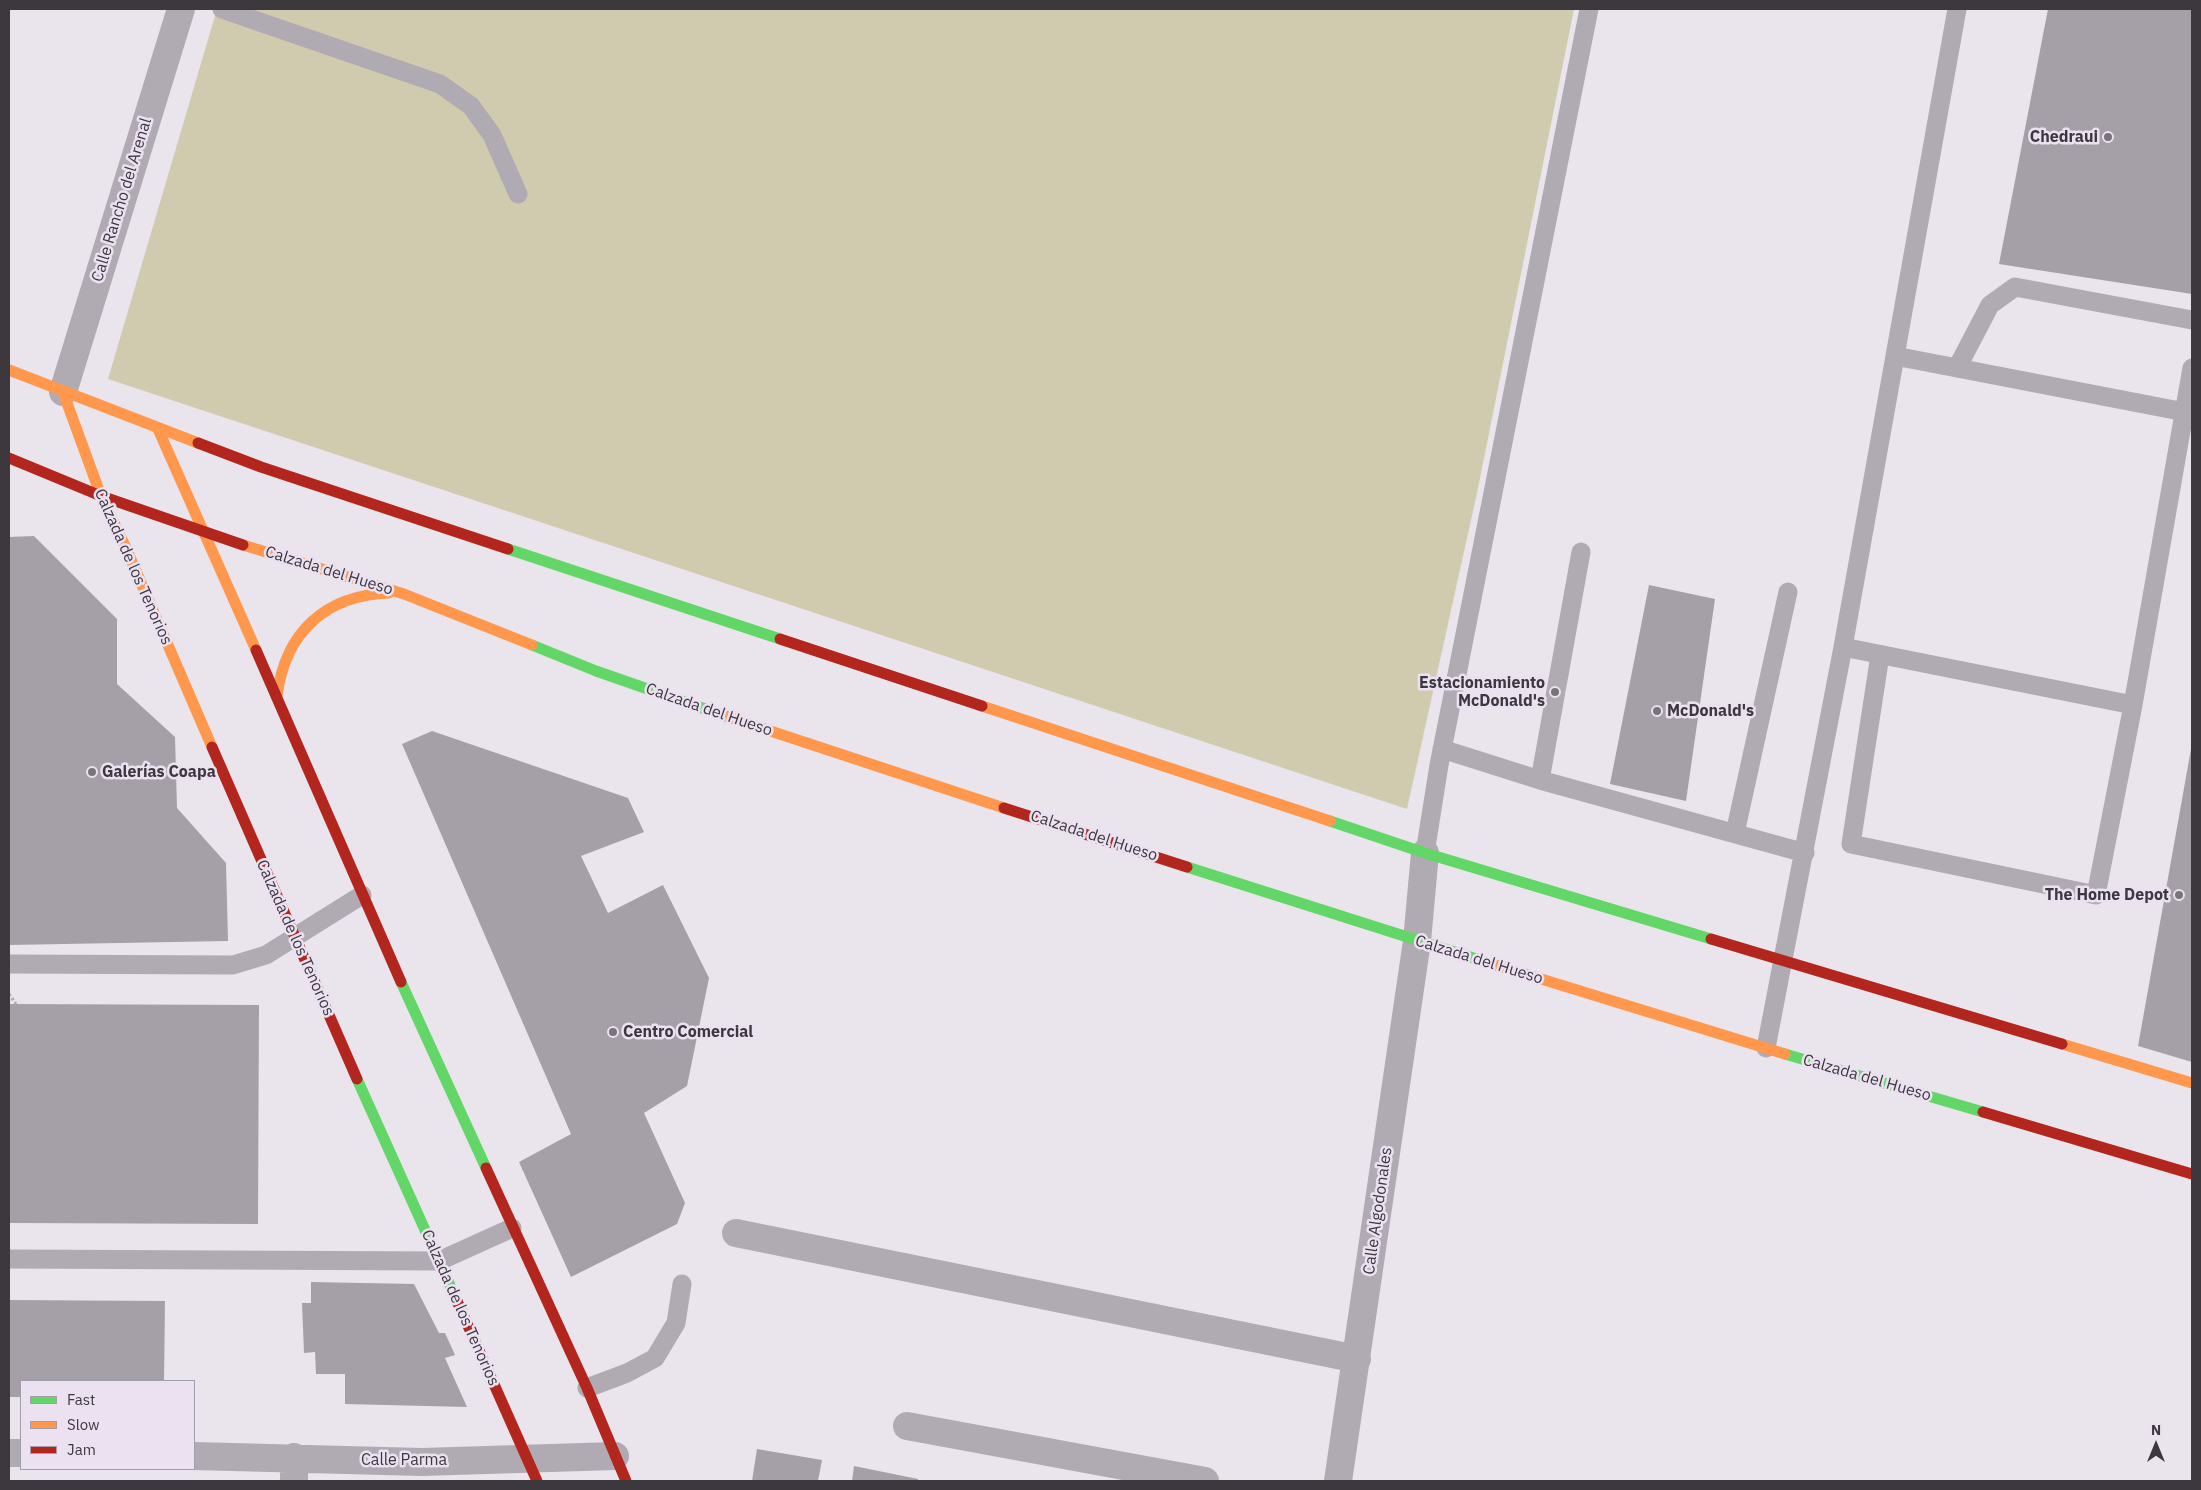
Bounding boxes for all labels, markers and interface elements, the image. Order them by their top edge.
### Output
street label: Calle Rancho del Arenal [88,116,156,284]
place label: Chedraui [2030,127,2098,147]
marker: Chedraui [2102,131,2114,143]
street label: Calzada de los Tenorios [90,486,176,648]
street label: Calzada del Hueso [263,542,395,600]
place label: Estacionamiento McDonald's [1419,673,1545,711]
street label: Calzada del Hueso [643,679,775,741]
marker: Estacionamiento McDonald's [1549,686,1561,698]
place label: McDonald's [1667,701,1754,721]
marker: McDonald's [1651,705,1663,717]
place label: Galerías Coapa [102,762,216,782]
marker: Galerías Coapa [86,766,98,778]
street label: Calzada del Hueso [1028,806,1160,866]
street label: Calzada de los Tenorios [252,857,338,1019]
place label: The Home Depot [2045,885,2169,905]
marker: The Home Depot [2173,889,2185,901]
street label: Calzada del Hueso [1413,931,1545,989]
place label: Centro Comercial [623,1022,753,1042]
marker: Centro Comercial [607,1026,619,1038]
street label: Calzada del Hueso [1801,1051,1933,1105]
street label: Calle Algodonales [1360,1146,1396,1276]
street label: Calzada de los Tenorios [417,1227,503,1389]
legend [20,1380,195,1470]
text: Fast [67,1390,95,1409]
text: Slow [67,1415,100,1434]
north arrow [2131,1420,2181,1470]
text: N [2151,1421,2161,1439]
text: Jam [67,1440,96,1459]
street label: Calle Parma [361,1450,447,1470]

